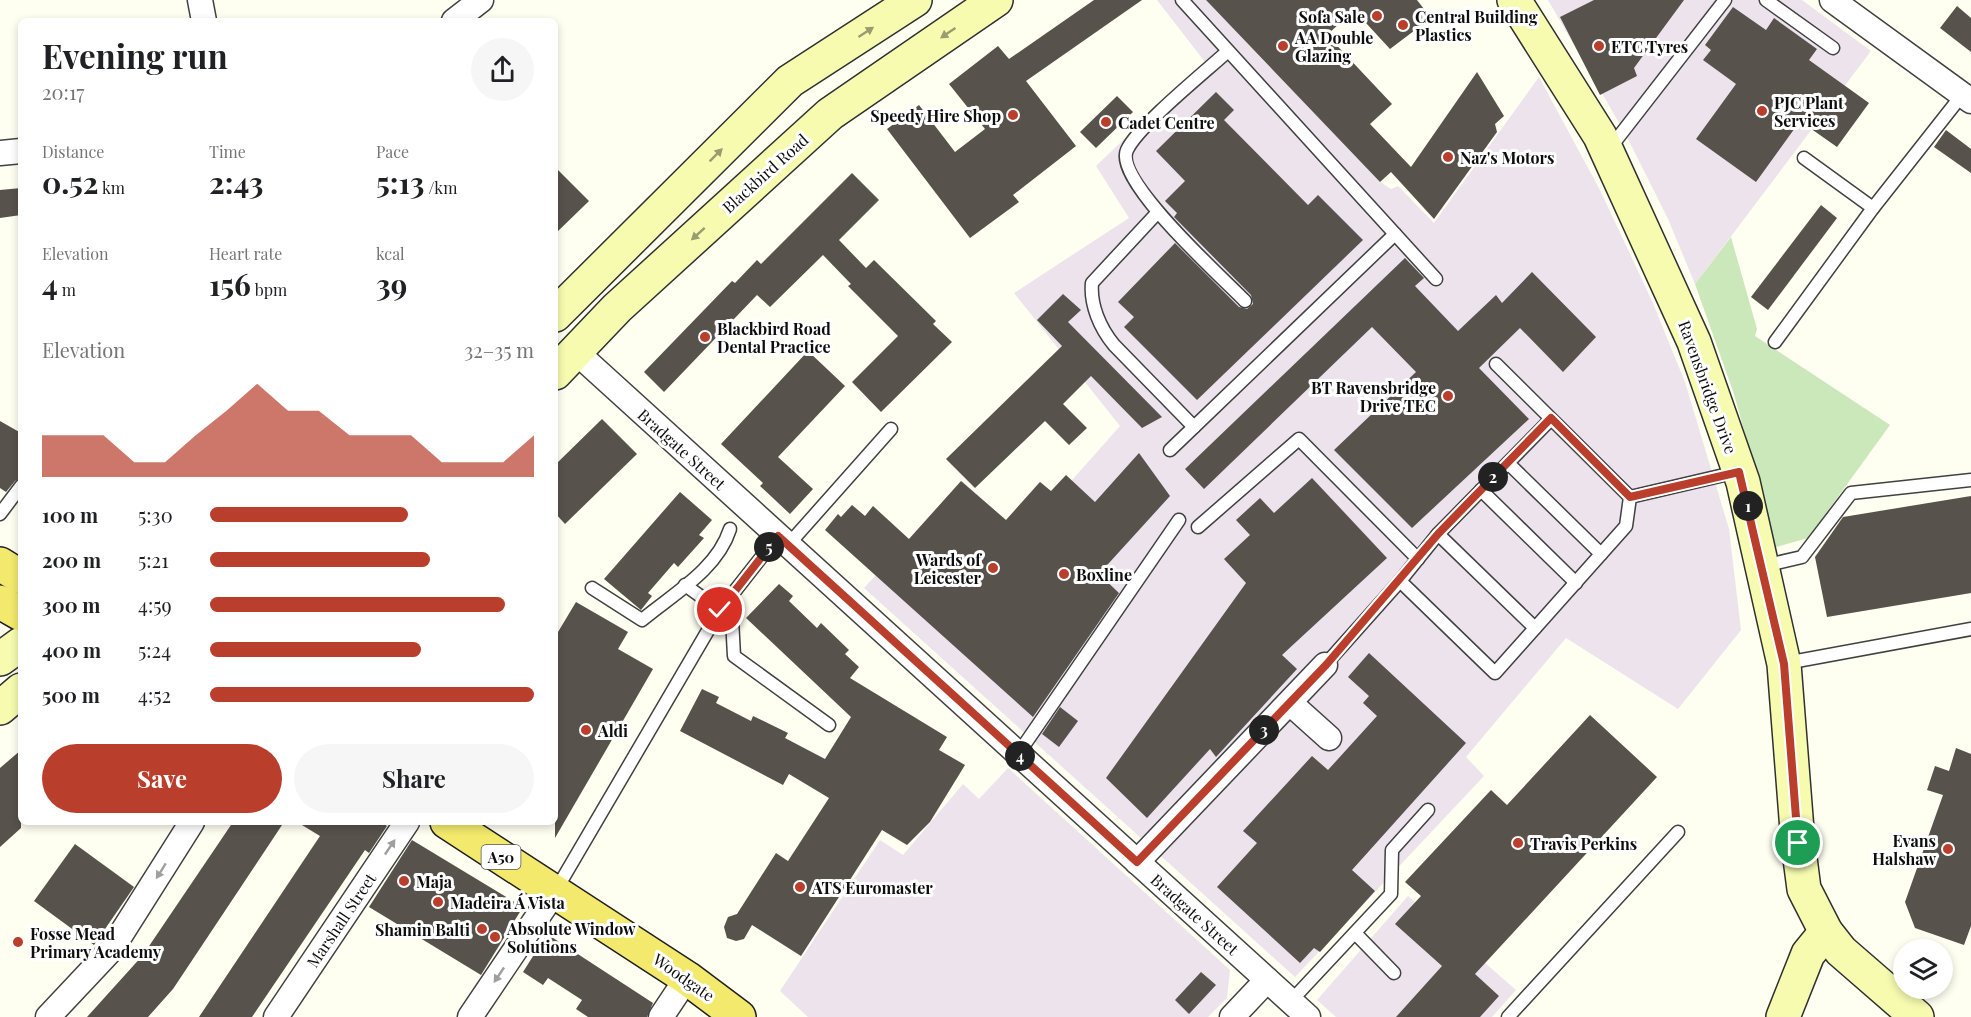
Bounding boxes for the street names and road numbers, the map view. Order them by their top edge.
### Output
street label: Blackbird Road [718,129,812,217]
street label: Ravensbridge Drive [1674,317,1742,457]
street label: Bradgate Street [634,404,731,494]
road number: A50 [482,845,520,869]
street label: Marshall Street [302,868,381,971]
street label: Bradgate Street [1147,869,1244,959]
street label: Woodgate [648,948,719,1006]

